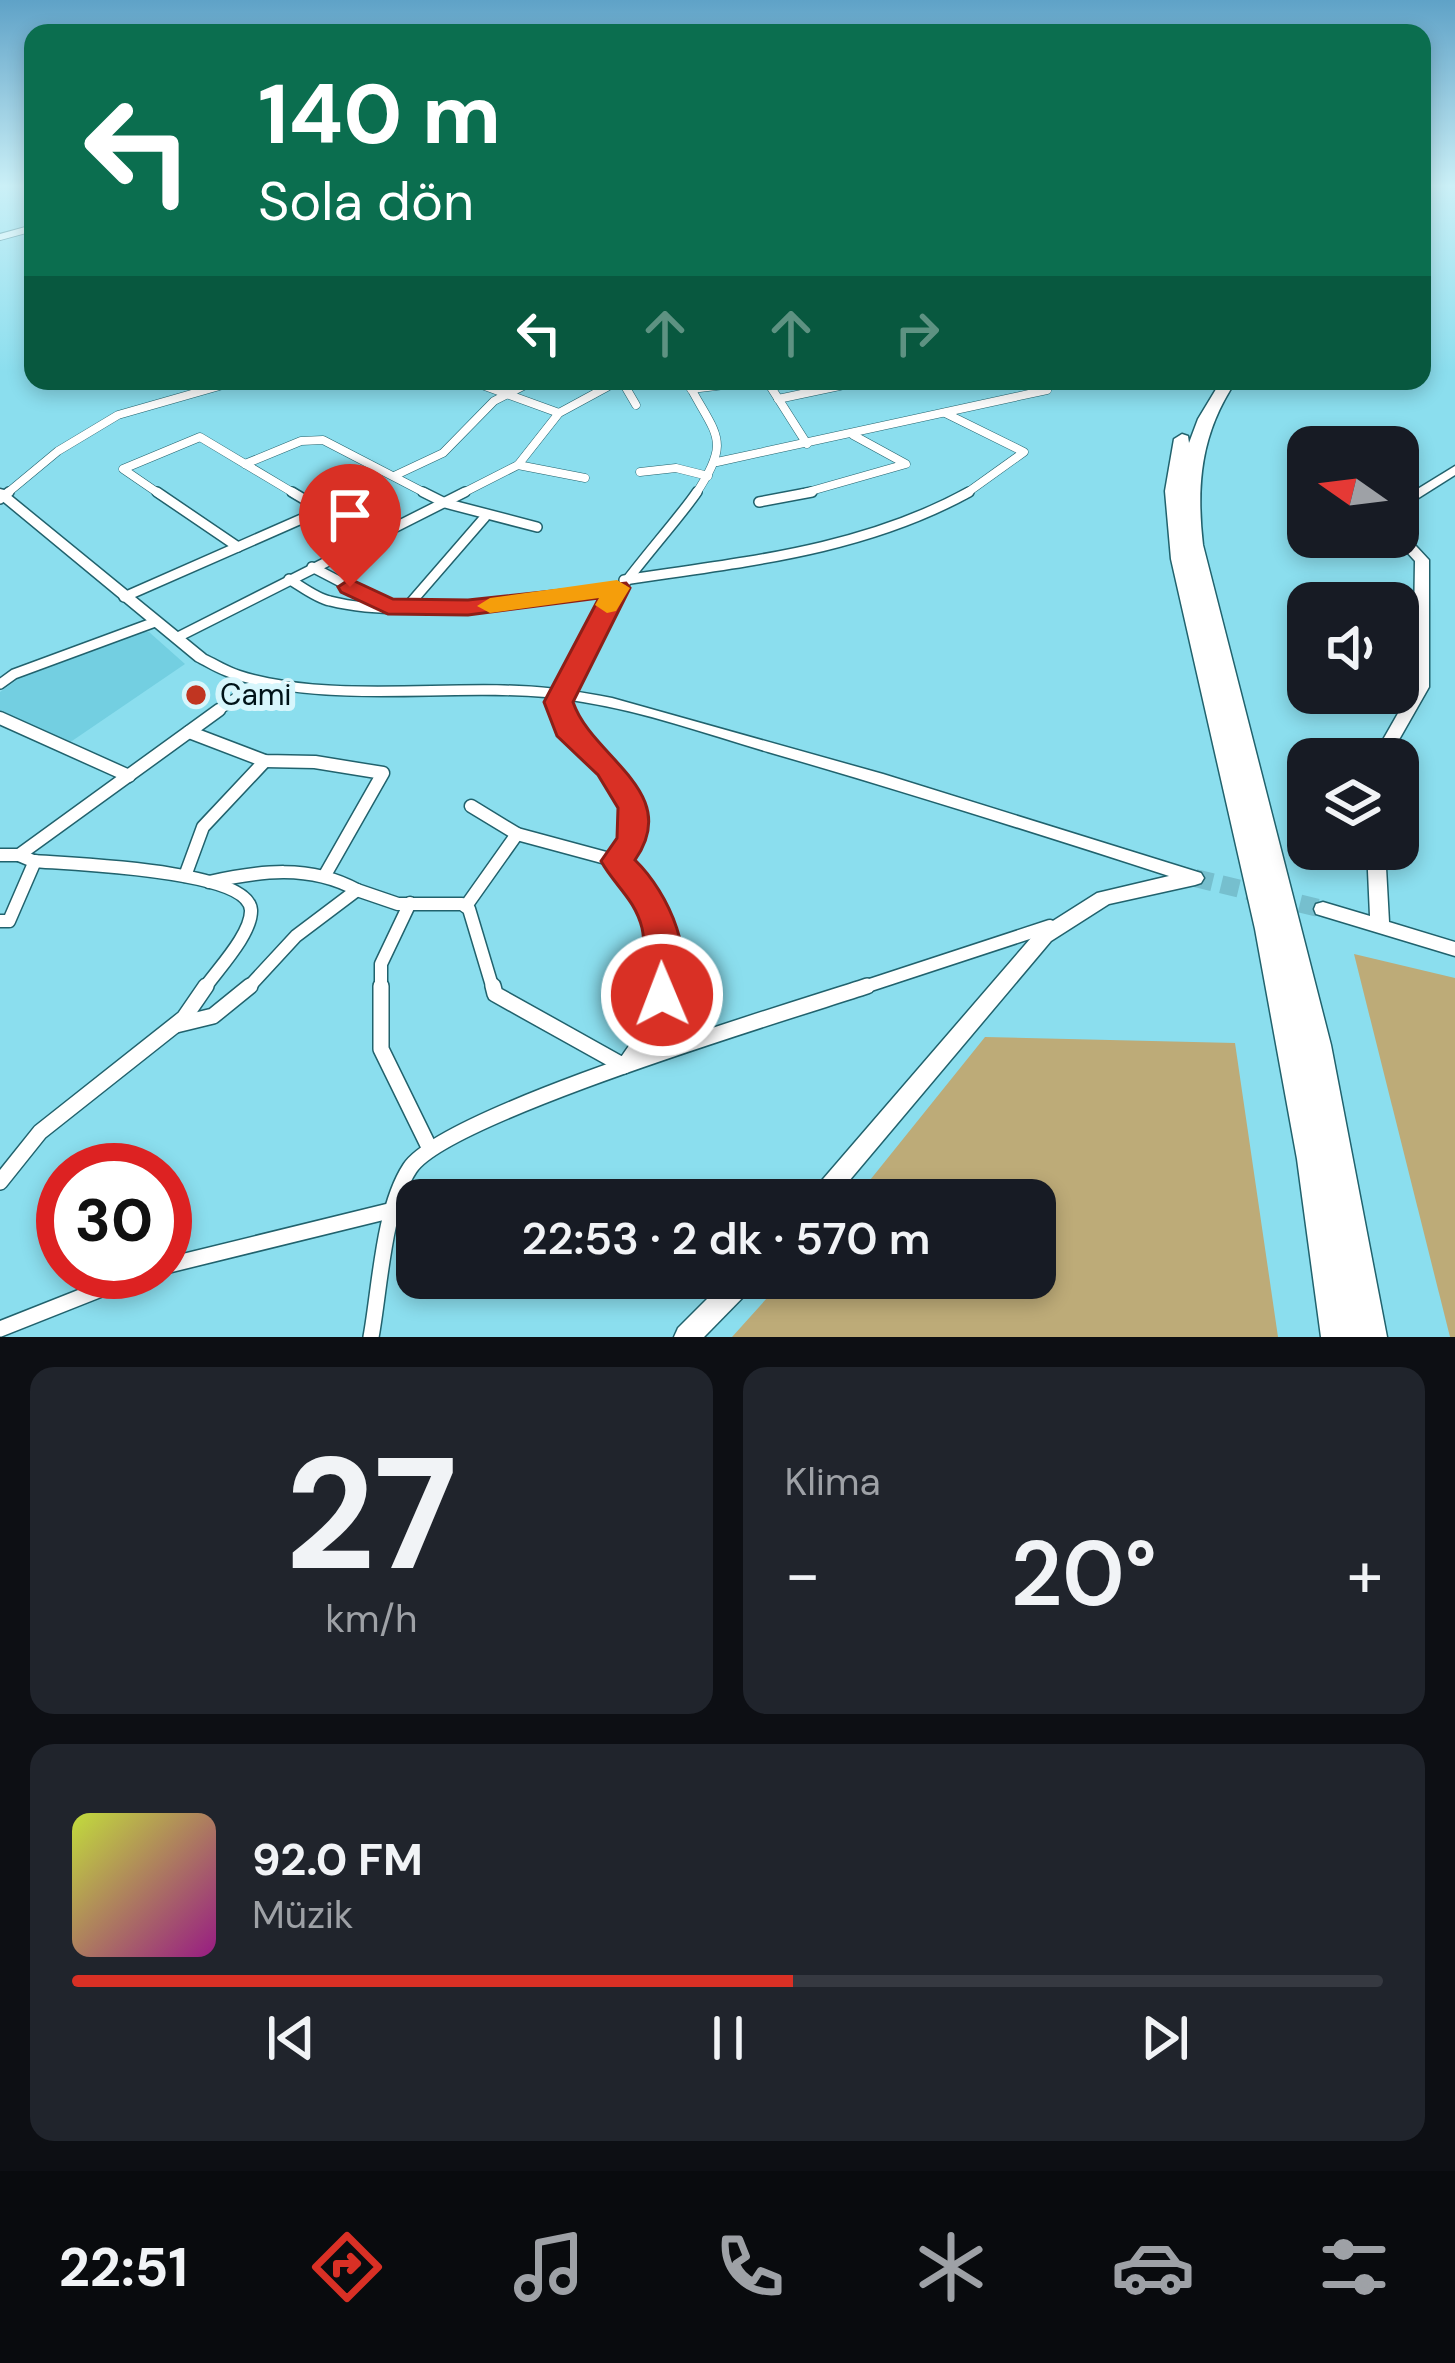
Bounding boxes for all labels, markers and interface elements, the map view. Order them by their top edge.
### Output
text: 140 m [258,60,501,169]
icon: left [60,72,216,228]
text: Sola dön [258,166,474,237]
icon: left [506,300,572,366]
icon: ahead [632,300,698,366]
icon: ahead [758,300,824,366]
icon: right [884,300,950,366]
north arrow [1287,426,1419,558]
map controls [1287,426,1419,870]
pin [299,464,401,587]
icon: arrive [317,482,383,548]
button: sound [1287,582,1419,714]
place label: Cami [220,675,291,714]
marker: Cami [183,682,209,708]
button: layers [1287,738,1419,870]
position arrow [599,932,725,1058]
speed limit sign: 30 [36,1143,192,1299]
text: 22:53 · 2 dk · 570 m [522,1209,930,1268]
text: 27 [285,1413,458,1616]
text: Klima [785,1456,881,1507]
text: 20° [1011,1516,1157,1633]
text: − [785,1532,821,1617]
text: + [1347,1532,1383,1617]
text: km/h [325,1593,417,1644]
text: 92.0 FM [252,1830,423,1889]
text: Müzik [252,1889,353,1940]
icon: previous [258,2005,324,2071]
icon: pause [695,2005,761,2071]
icon: next [1132,2005,1198,2071]
icon: directions [305,2225,389,2309]
icon: music [507,2225,591,2309]
icon: phone [708,2225,792,2309]
icon: climate [909,2225,993,2309]
icon: car [1111,2225,1195,2309]
icon: filters [1312,2225,1396,2309]
text: 22:51 [59,2232,188,2303]

